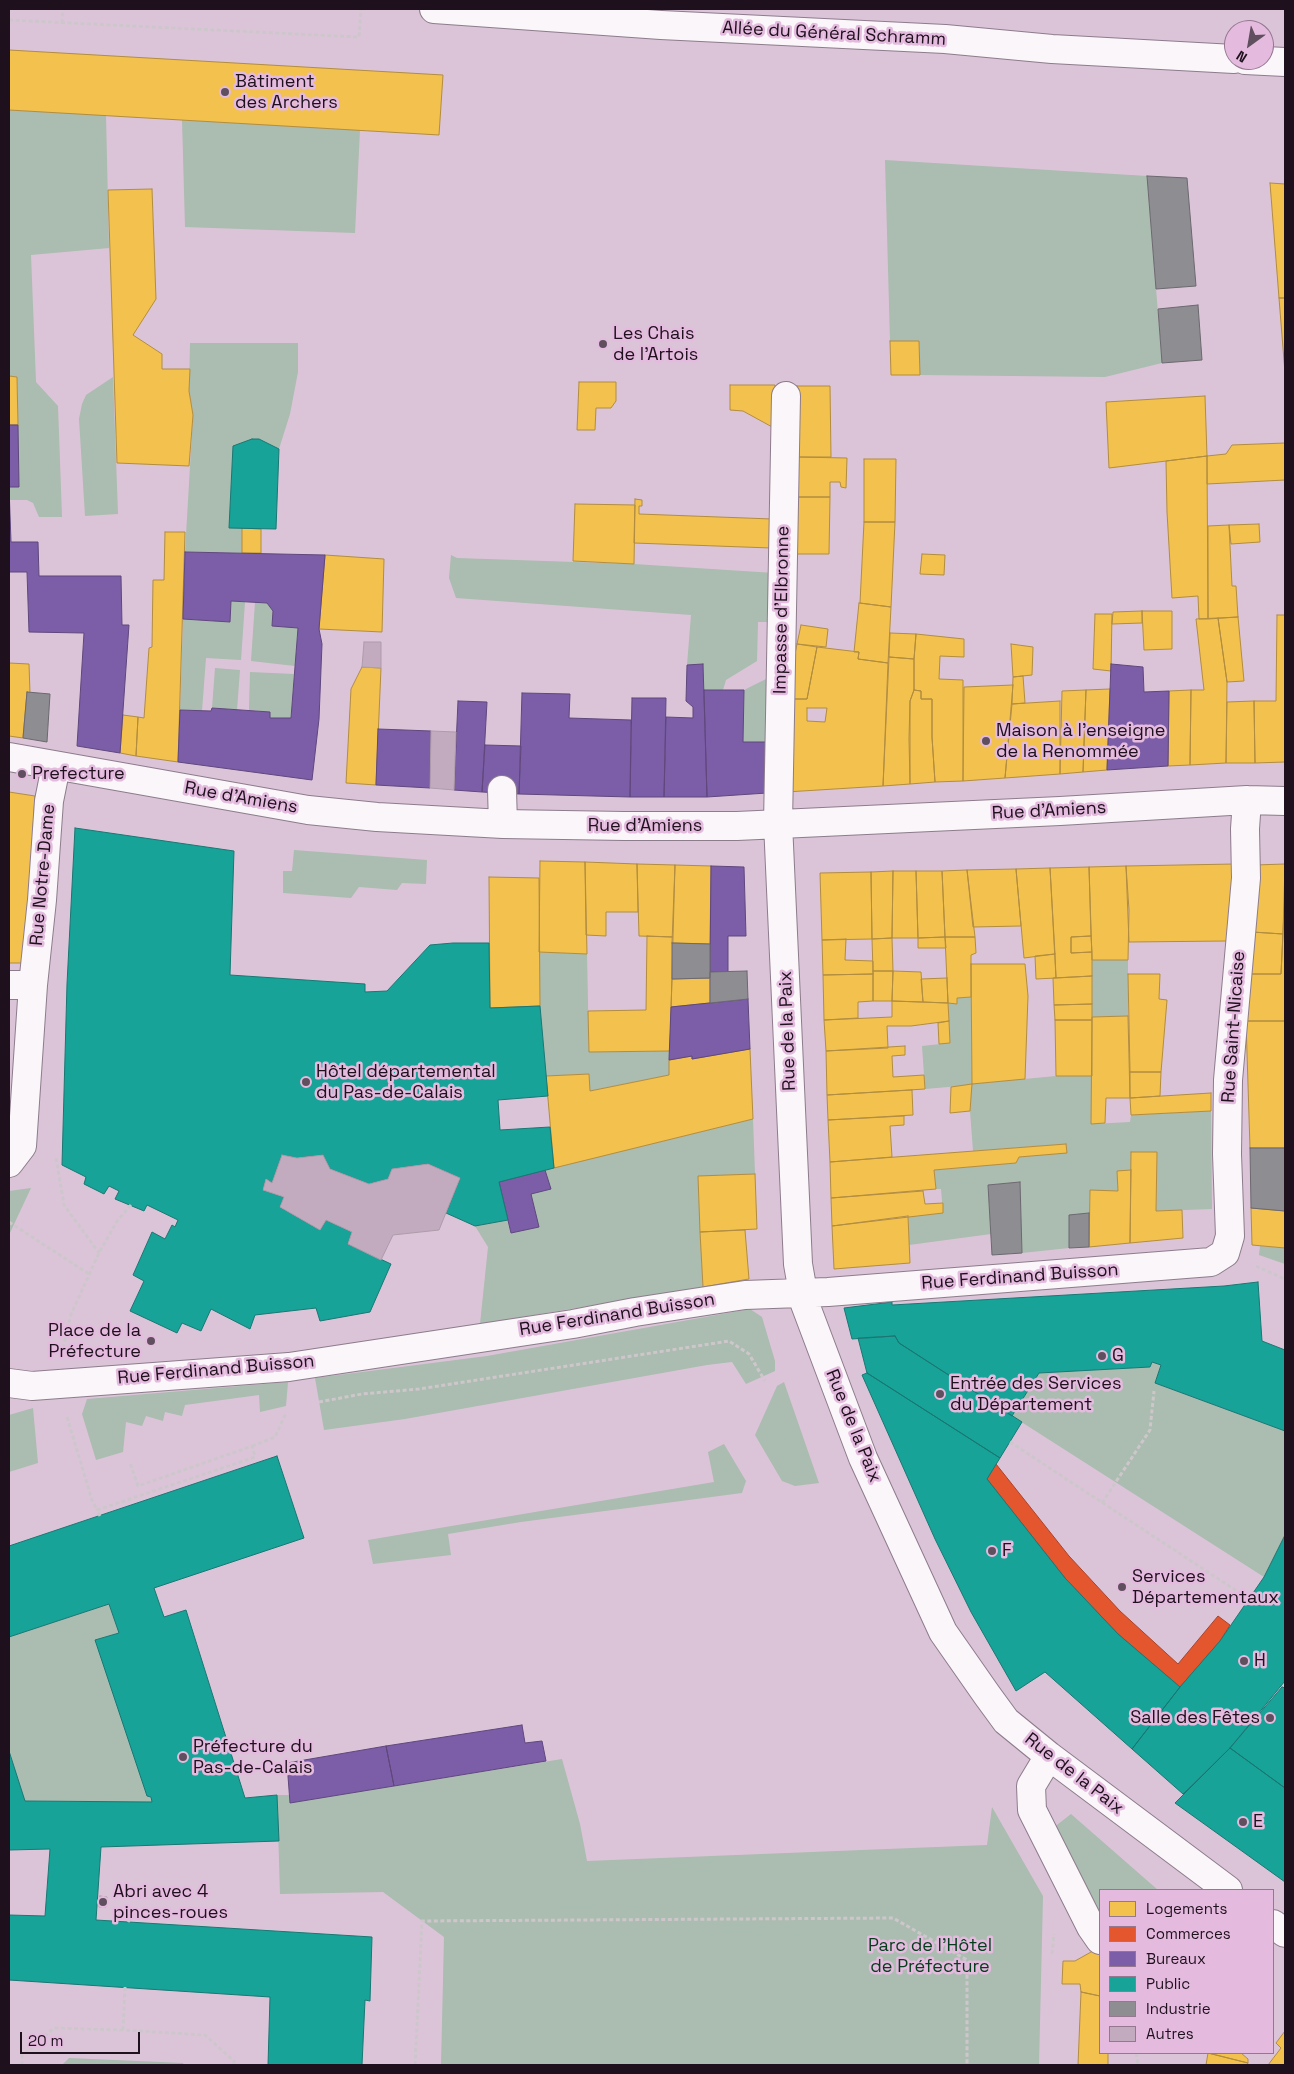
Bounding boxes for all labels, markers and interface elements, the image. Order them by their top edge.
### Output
street label: Allée du Général Schramm [722,17,946,51]
north arrow [1224,20,1274,70]
text: N [1233,47,1250,67]
place label: Bâtiment des Archers [235,71,338,114]
marker: Bâtiment des Archers [219,86,231,98]
place label: Les Chais de l'Artois [613,323,698,366]
marker: Les Chais de l'Artois [597,338,609,350]
street label: Impasse d'Elbronne [770,526,794,694]
place label: Maison à l'enseigne de la Renommée [996,720,1165,762]
marker: Maison à l'enseigne de la Renommée [980,735,992,747]
place label: Prefecture [32,763,125,785]
marker: Prefecture [16,768,28,780]
street label: Rue d'Amiens [183,777,299,819]
street label: Rue d'Amiens [991,797,1107,825]
street label: Rue Notre-Dame [26,803,60,947]
street label: Rue d'Amiens [588,815,702,837]
street label: Rue Saint-Nicaise [1218,950,1250,1104]
street label: Rue de la Paix [775,971,801,1091]
place label: Hôtel départemental du Pas-de-Calais [316,1061,496,1104]
marker: Hôtel départemental du Pas-de-Calais [300,1076,312,1088]
street label: Rue Ferdinand Buisson [921,1259,1119,1295]
street label: Rue Ferdinand Buisson [518,1289,716,1341]
place label: Place de la Préfecture [48,1320,141,1362]
marker: Place de la Préfecture [145,1335,157,1347]
place label: G [1112,1345,1124,1367]
marker: G [1096,1350,1108,1362]
street label: Rue Ferdinand Buisson [117,1351,315,1389]
street label: Rue de la Paix [821,1366,885,1486]
place label: Entrée des Services du Département [950,1373,1121,1416]
marker: Entrée des Services du Département [934,1388,946,1400]
place label: F [1002,1540,1012,1562]
marker: F [986,1545,998,1557]
place label: Services Départementaux [1132,1566,1279,1608]
marker: Services Départementaux [1116,1581,1128,1593]
place label: H [1254,1650,1266,1672]
marker: H [1238,1655,1250,1667]
place label: Salle des Fêtes [1130,1707,1260,1729]
marker: Salle des Fêtes [1264,1712,1276,1724]
street label: Rue de la Paix [1020,1729,1128,1819]
place label: Préfecture du Pas-de-Calais [193,1736,313,1778]
marker: Préfecture du Pas-de-Calais [177,1751,189,1763]
place label: E [1253,1811,1263,1833]
marker: E [1237,1816,1249,1828]
place label: Abri avec 4 pinces-roues [113,1881,228,1924]
legend [1099,1889,1274,2054]
marker: Abri avec 4 pinces-roues [97,1896,109,1908]
text: Logements [1146,1899,1228,1918]
text: Commerces [1146,1924,1231,1943]
park label: Parc de l'Hôtel de Préfecture [868,1935,992,1978]
text: Bureaux [1146,1949,1206,1968]
text: Public [1146,1974,1190,1993]
text: Industrie [1146,1999,1211,2018]
scale bar [22,2022,142,2054]
text: Autres [1146,2024,1194,2043]
text: 20 m [28,2031,63,2050]

